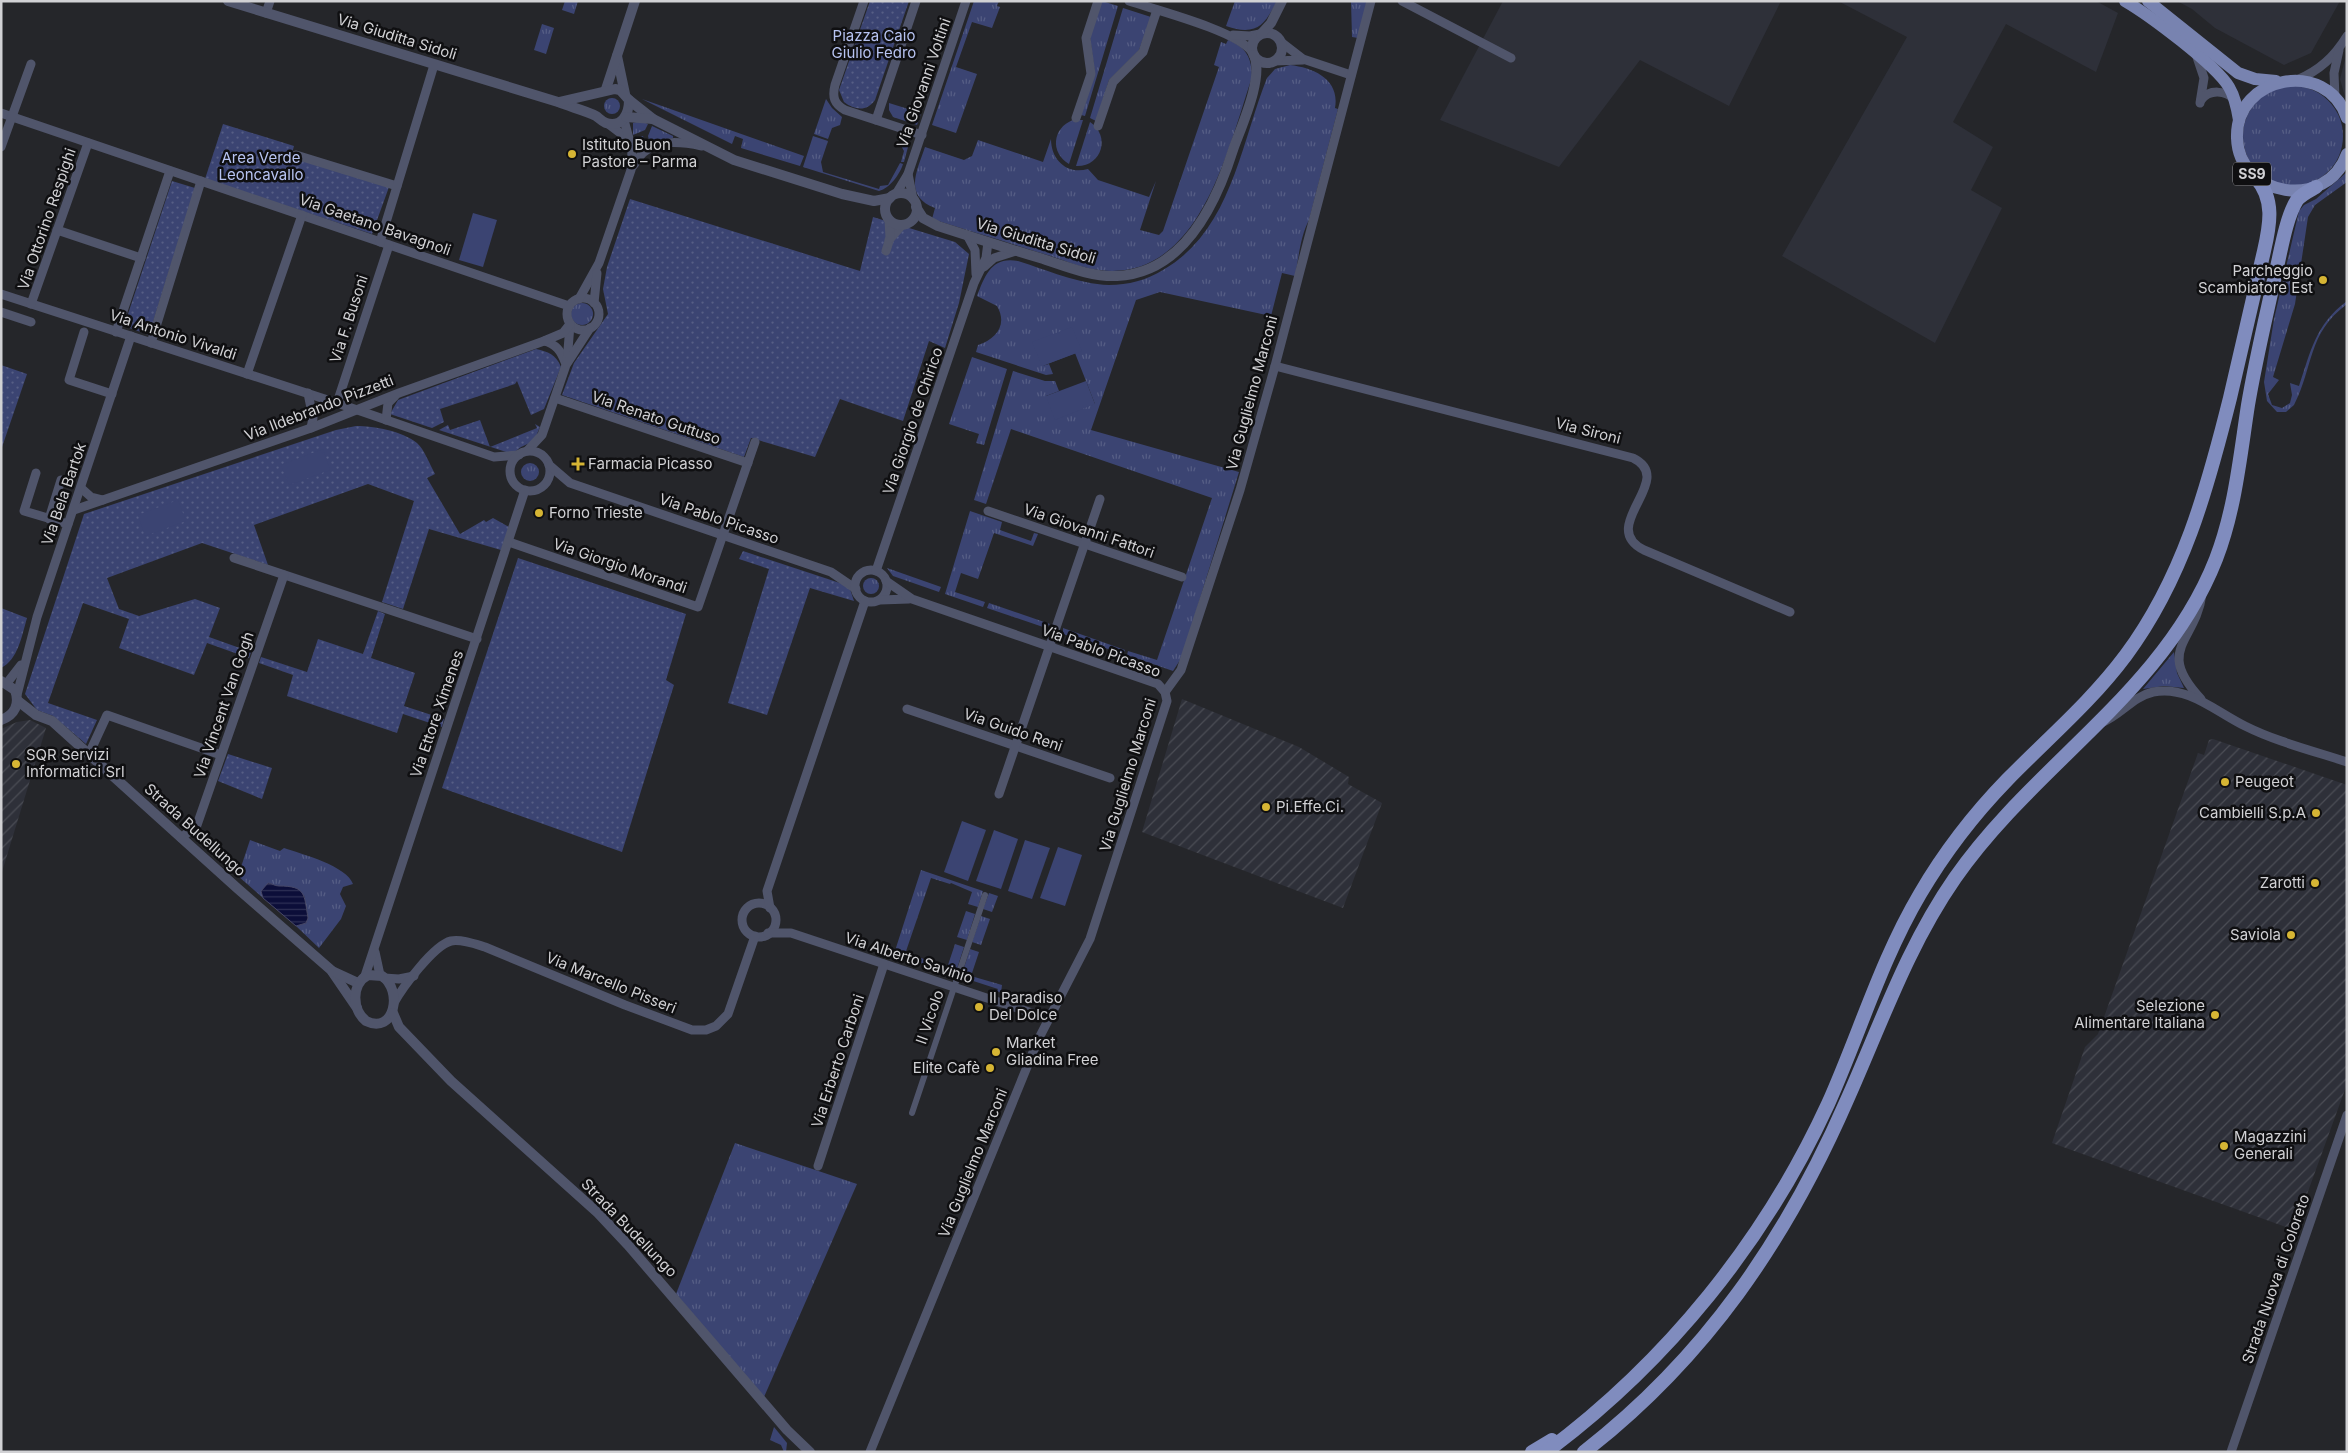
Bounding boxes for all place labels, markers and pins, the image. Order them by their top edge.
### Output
place label: Istituto Buon Pastore – Parma [582,135,697,171]
marker: Istituto Buon Pastore – Parma [566,148,578,160]
place label: Parcheggio Scambiatore Est [2198,261,2313,297]
marker: Parcheggio Scambiatore Est [2317,274,2329,286]
place label: Farmacia Picasso [588,454,712,473]
marker: Farmacia Picasso [572,458,584,470]
place label: Forno Trieste [549,503,643,522]
marker: Forno Trieste [533,507,545,519]
place label: SQR Servizi Informatici Srl [26,745,125,781]
marker: SQR Servizi Informatici Srl [10,758,22,770]
place label: Peugeot [2235,772,2294,791]
marker: Peugeot [2219,776,2231,788]
place label: Pi.Effe.Ci. [1276,797,1344,816]
marker: Pi.Effe.Ci. [1260,801,1272,813]
place label: Cambielli S.p.A [2199,803,2306,822]
marker: Cambielli S.p.A [2310,807,2322,819]
place label: Zarotti [2260,873,2305,892]
marker: Zarotti [2309,877,2321,889]
place label: Saviola [2230,925,2281,944]
marker: Saviola [2285,929,2297,941]
place label: Il Paradiso Del Dolce [989,988,1063,1024]
place label: Selezione Alimentare Italiana [2074,996,2205,1032]
marker: Il Paradiso Del Dolce [973,1001,985,1013]
marker: Selezione Alimentare Italiana [2209,1009,2221,1021]
place label: Market Gliadina Free [1006,1033,1099,1069]
marker: Market Gliadina Free [990,1046,1002,1058]
place label: Elite Cafè [913,1058,980,1077]
marker: Elite Cafè [984,1062,996,1074]
place label: Magazzini Generali [2234,1127,2306,1163]
marker: Magazzini Generali [2218,1140,2230,1152]

